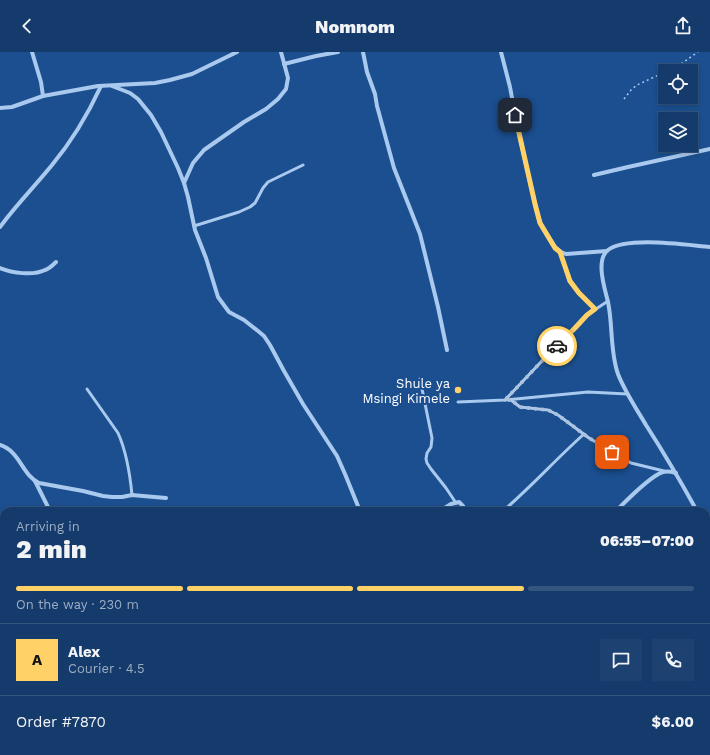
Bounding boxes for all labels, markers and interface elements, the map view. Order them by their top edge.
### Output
icon: back [16,15,38,37]
icon: share [672,15,694,37]
text: Nomnom [315,16,395,37]
map controls [658,64,698,152]
button: locate [658,64,698,104]
pin [498,98,532,132]
icon: home [504,104,526,126]
button: layers [658,112,698,152]
courier [537,326,577,366]
icon: car [546,335,568,357]
place label: Shule ya Msingi Kimele [362,376,451,406]
marker: Shule ya Msingi Kimele [453,385,463,395]
pin [595,435,629,469]
icon: bag [601,441,623,463]
text: Arriving in [16,519,80,534]
text: 06:55–07:00 [600,532,694,550]
text: 2 min [16,534,87,564]
text: On the way · 230 m [16,597,139,612]
button: chat [600,639,642,681]
button: phone [652,639,694,681]
text: Alex [68,643,100,661]
text: A [32,651,42,669]
text: Courier · 4.5 [68,661,145,676]
text: Order #7870 [16,713,106,731]
text: $6.00 [652,713,694,731]

